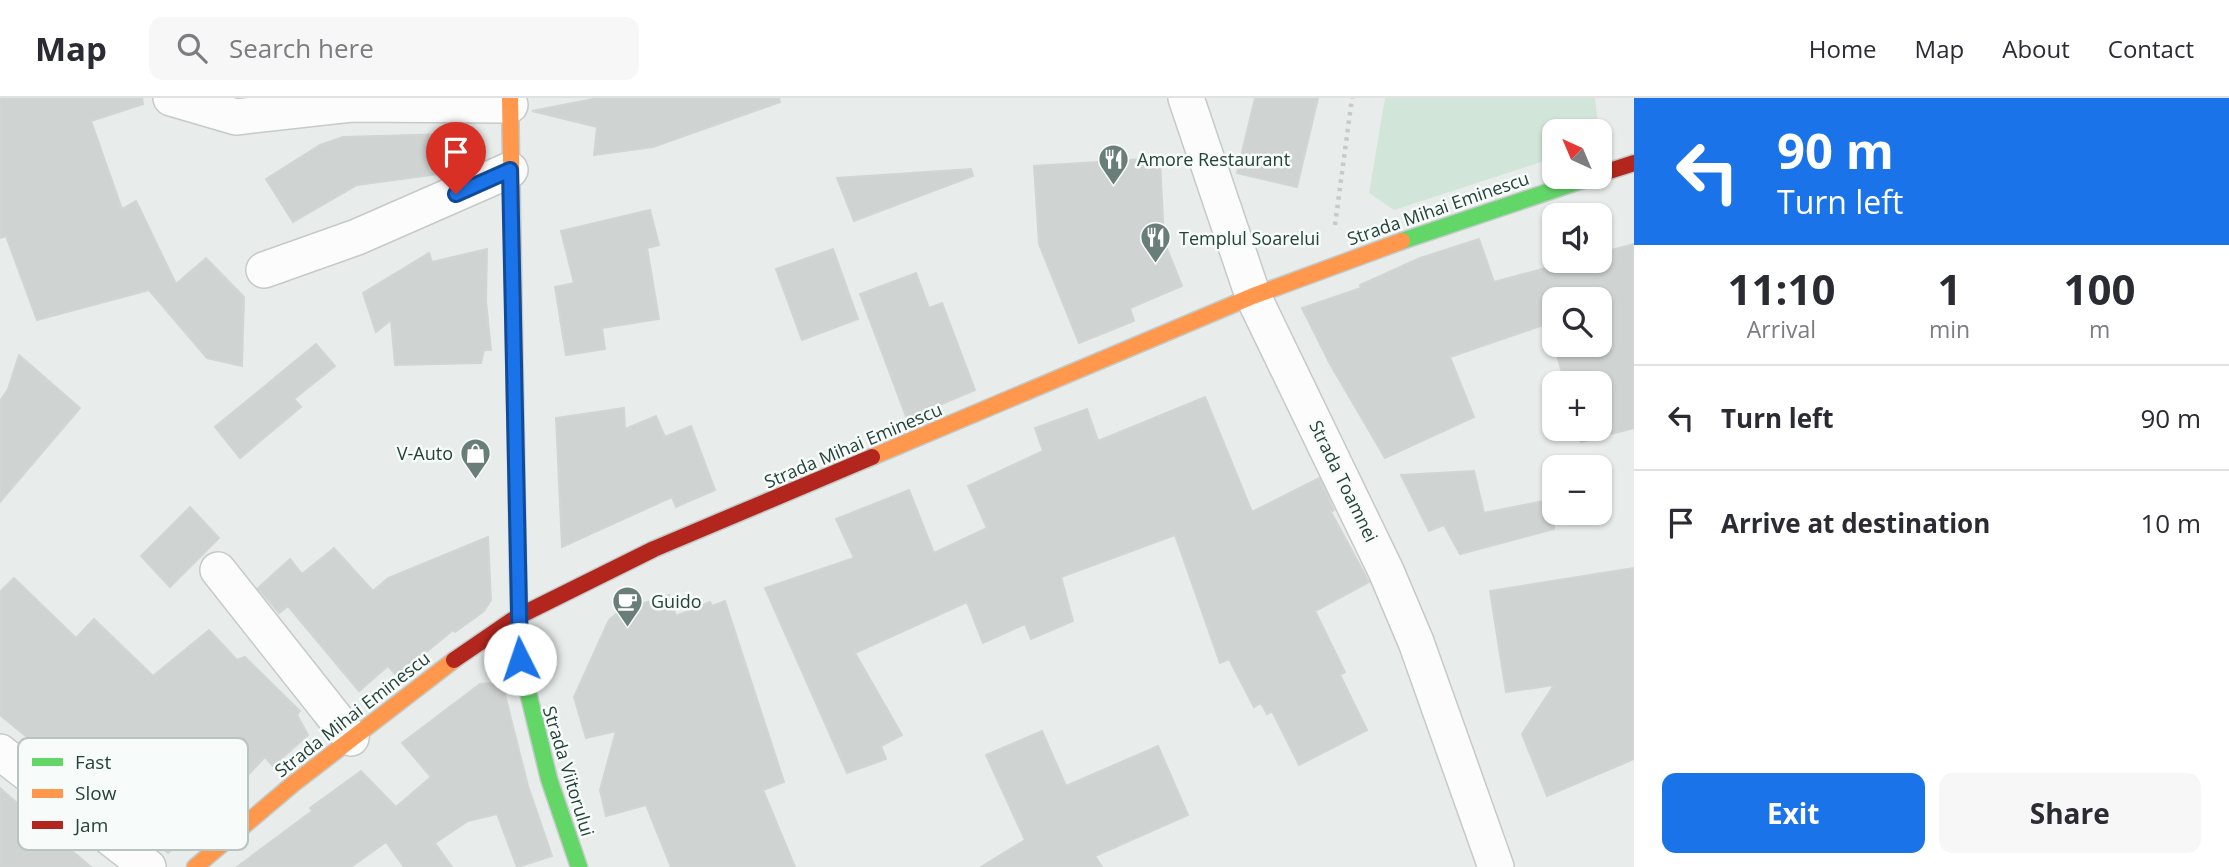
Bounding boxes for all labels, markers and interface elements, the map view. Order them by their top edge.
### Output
search box [149,17,639,80]
text: Map [35,26,107,71]
icon: search [173,29,211,67]
text: Search here [229,30,374,66]
text: Home [1809,32,1877,65]
text: Map [1915,32,1964,65]
text: About [2002,32,2070,65]
text: Contact [2108,32,2194,65]
text: 90 m [1777,117,1894,183]
north arrow [1542,119,1612,189]
map controls [1542,119,1612,525]
pin [426,122,486,194]
icon: left [1662,126,1753,217]
icon: arrive [437,133,475,171]
restaurant icon: Amore Restaurant [1097,142,1131,186]
place label: Amore Restaurant [1137,147,1290,171]
street label: Strada Mihai Eminescu [1344,166,1532,250]
text: Turn left [1777,180,1903,223]
button: sound [1542,203,1612,273]
restaurant icon: Templul Soarelui [1139,221,1173,265]
place label: Templul Soarelui [1179,226,1320,250]
text: 11:10 [1727,260,1835,317]
text: 1 [1937,260,1962,317]
text: 100 [2064,260,2136,317]
button: search [1542,287,1612,357]
text: Arrival [1747,313,1816,345]
text: min [1929,313,1970,345]
text: m [2089,313,2110,345]
button: + [1542,371,1612,441]
street label: Strada Mihai Eminescu [760,397,946,493]
icon: left [1662,399,1700,437]
text: Turn left [1721,400,1833,436]
text: 90 m [2140,400,2201,436]
street label: Strada Toamnei [1304,416,1384,546]
shop icon: V-Auto [459,436,493,480]
place label: V-Auto [397,441,453,465]
button: − [1542,455,1612,525]
icon: arrive [1662,504,1700,542]
text: Arrive at destination [1721,505,1990,541]
text: 10 m [2140,505,2201,541]
cafe icon: Guido [611,584,645,628]
place label: Guido [651,589,702,613]
position arrow [483,622,557,696]
street label: Strada Mihai Eminescu [269,646,435,782]
street label: Strada Viitorului [538,703,600,839]
legend [18,738,248,850]
text: Fast [75,749,111,775]
button: Exit [1662,773,1925,853]
button: Share [1939,773,2201,853]
text: Slow [75,780,117,806]
text: Jam [73,812,108,838]

